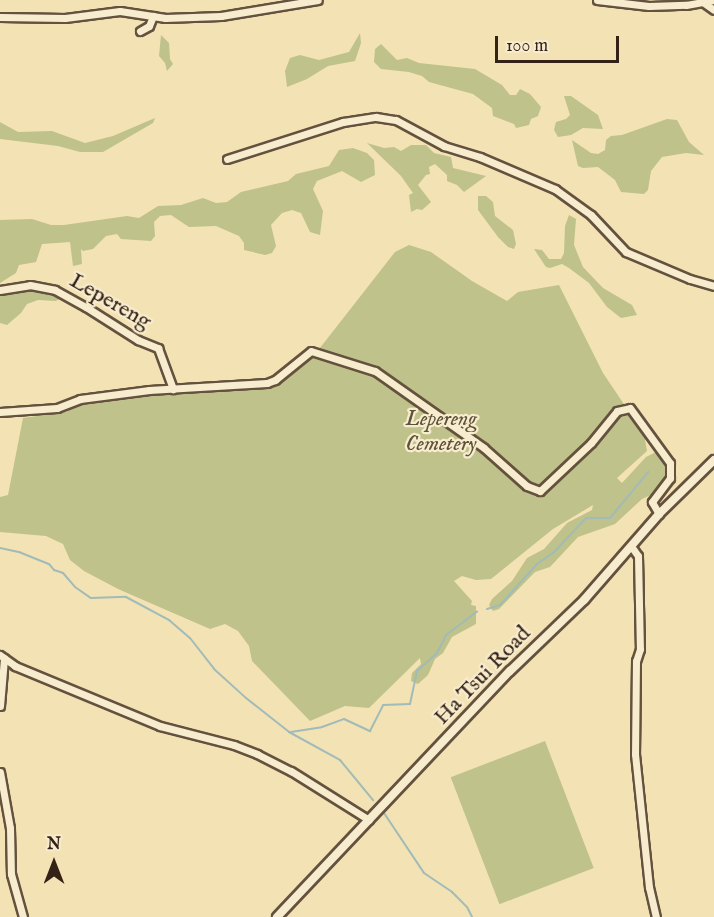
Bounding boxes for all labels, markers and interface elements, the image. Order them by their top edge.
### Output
scale bar [498,24,622,62]
text: 100 m [506,35,548,58]
street label: Lepereng [65,268,155,336]
park label: Lepereng Cemetery [405,406,477,458]
street label: Ha Tsui Road [429,621,537,731]
north arrow [24,833,84,893]
text: N [47,835,61,855]

